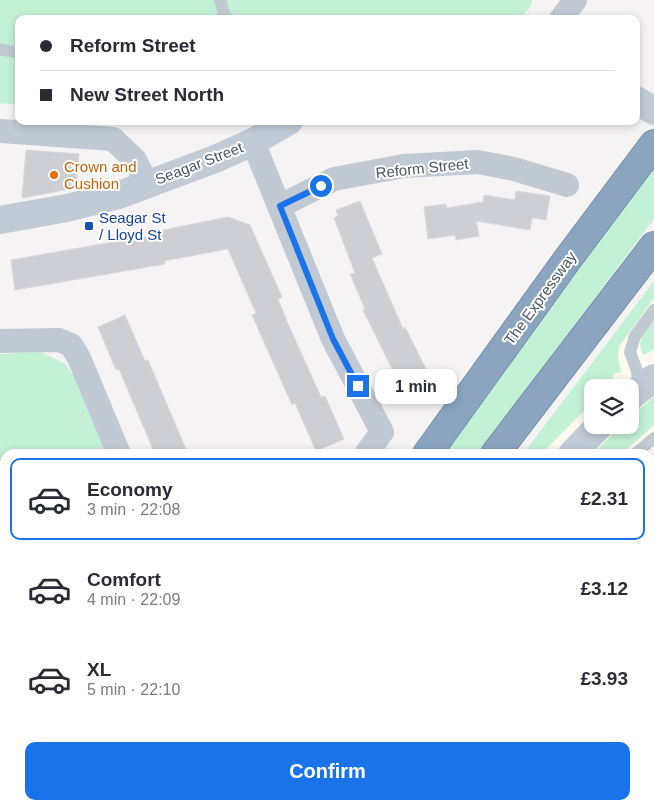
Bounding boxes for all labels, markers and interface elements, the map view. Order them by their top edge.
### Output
text: Reform Street [70,35,196,56]
text: New Street North [70,84,224,105]
street label: Seagar Street [153,138,246,188]
street label: Reform Street [375,155,470,181]
place label: Crown and Cushion [64,158,137,192]
marker: Crown and Cushion [48,169,60,181]
route start [310,175,332,197]
place label: Seagar St / Lloyd St [99,209,167,243]
marker: Seagar St / Lloyd St [83,220,95,232]
street label: The Expressway [501,248,580,348]
callout: 1 min [376,368,458,404]
route end [347,375,369,397]
text: 1 min [395,378,437,395]
map controls [584,379,639,434]
button: layers [584,379,639,434]
icon: car [27,477,72,522]
text: Economy [87,479,173,500]
text: £2.31 [580,488,628,509]
text: 3 min · 22:08 [87,501,180,518]
icon: car [27,567,72,612]
text: Comfort [87,569,161,590]
text: £3.12 [580,578,628,599]
text: 4 min · 22:09 [87,591,180,608]
icon: car [27,657,72,702]
text: XL [87,659,111,680]
text: £3.93 [580,668,628,689]
text: 5 min · 22:10 [87,681,180,698]
button: Confirm [25,742,630,800]

